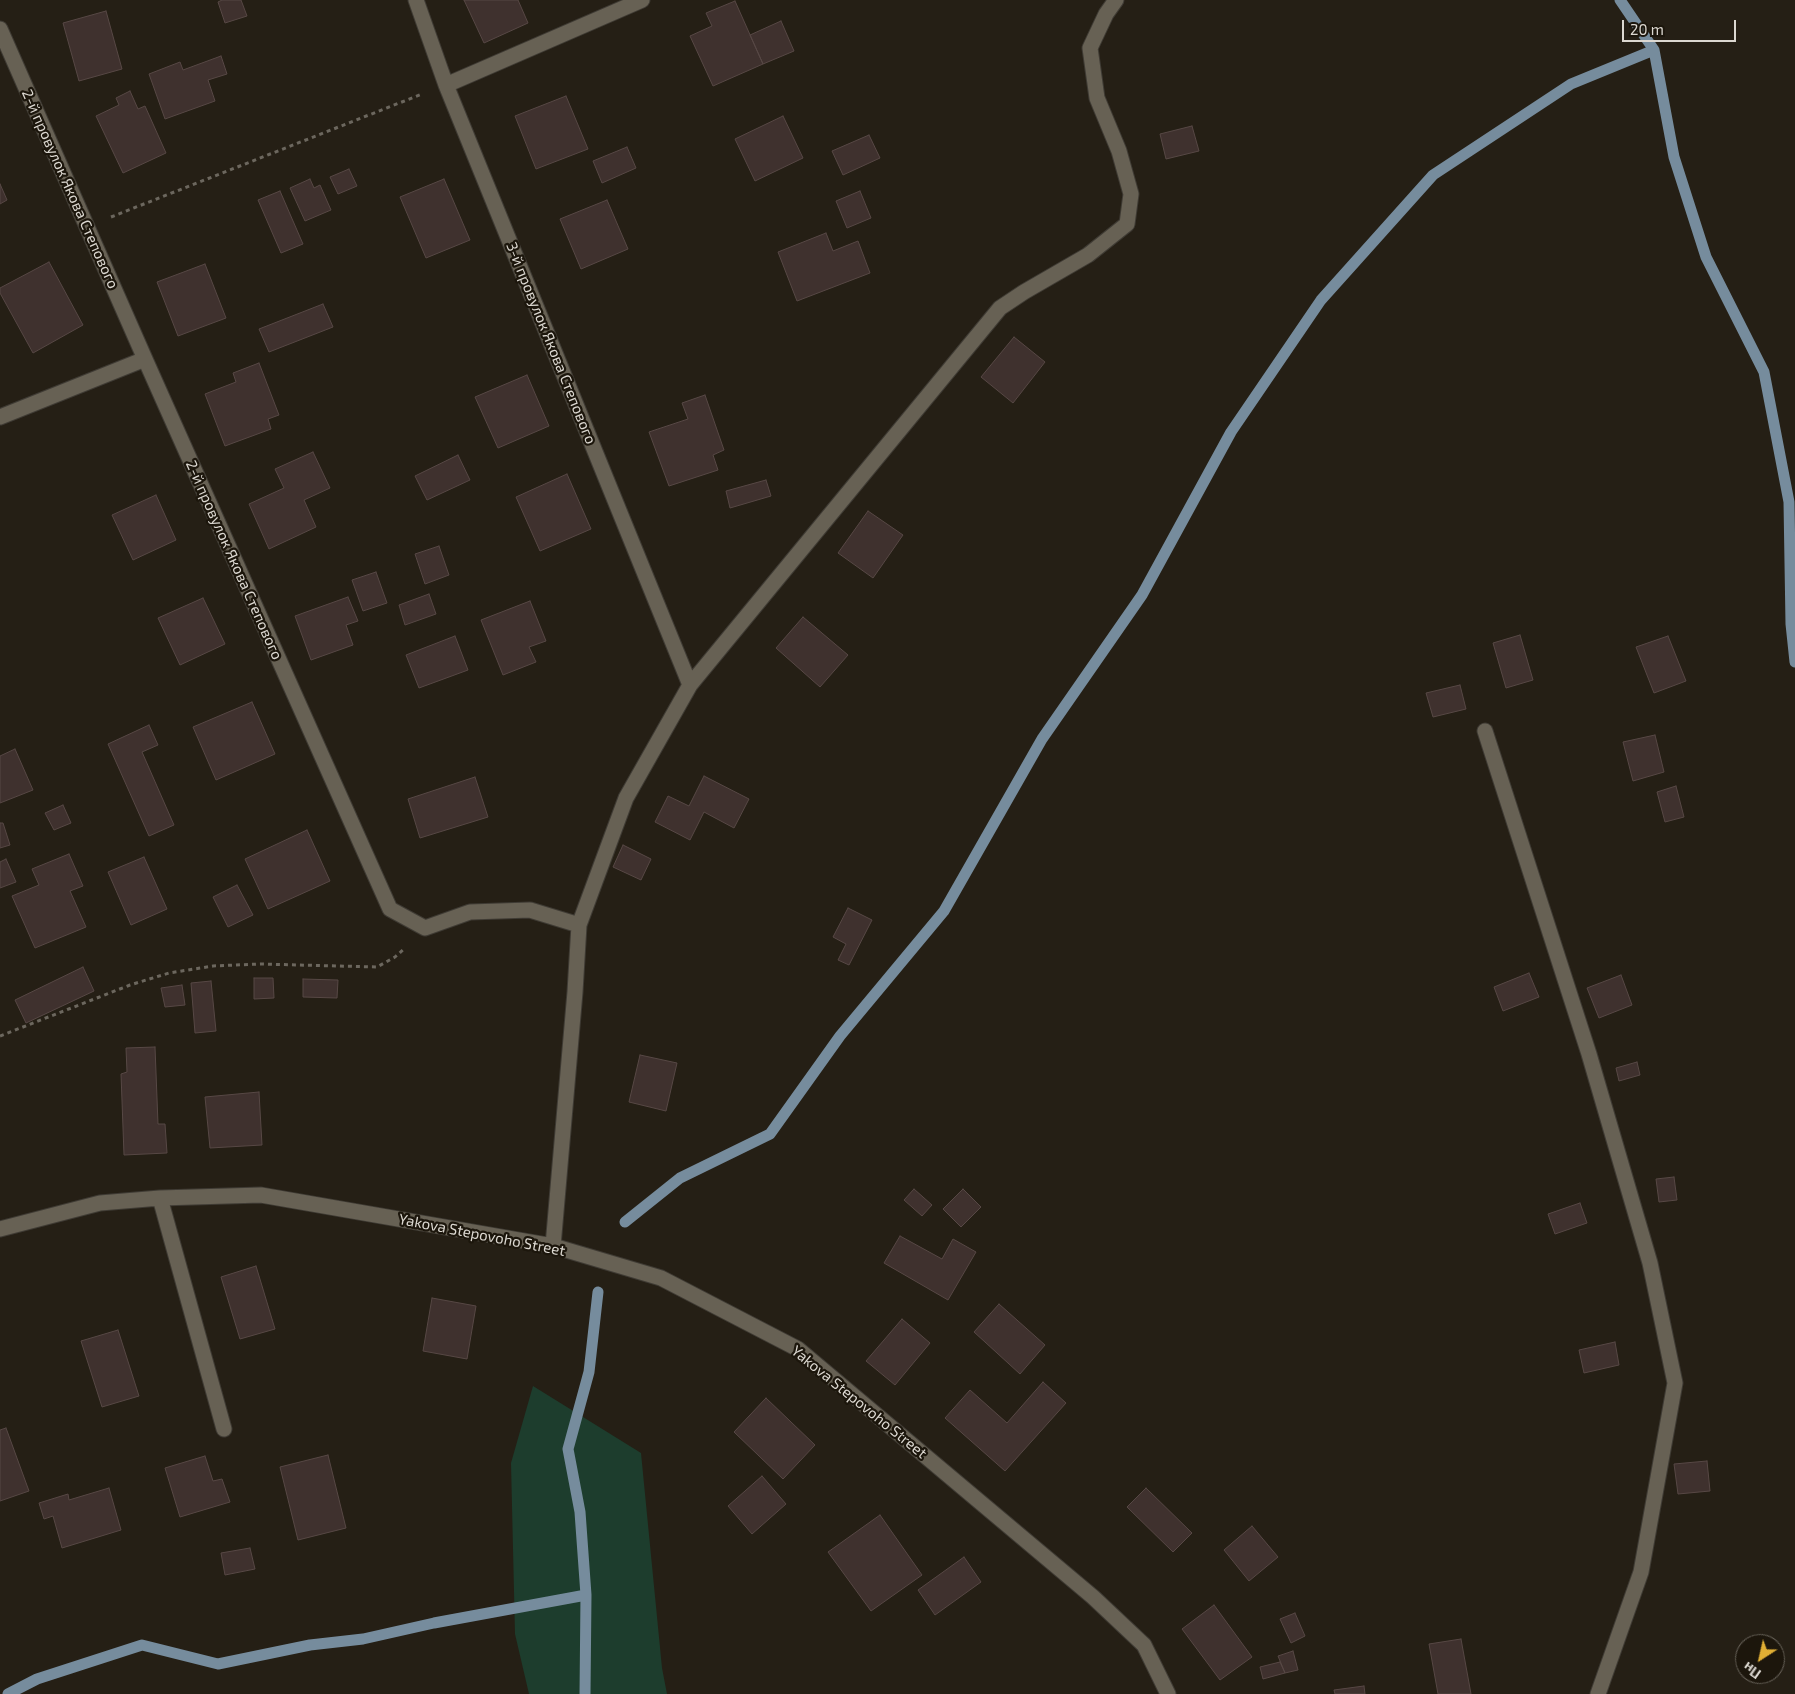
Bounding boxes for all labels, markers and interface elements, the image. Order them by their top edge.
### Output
scale bar [1625,10,1739,42]
text: 20 m [1630,20,1664,38]
street label: 2-й провулок Якова Степового [18,87,122,291]
street label: 3-й провулок Якова Степового [502,239,600,447]
street label: 2-й провулок Якова Степового [182,458,286,662]
street label: Yakova Stepovoho Street [397,1210,567,1260]
street label: Yakova Stepovoho Street [788,1342,930,1462]
north arrow [1735,1634,1785,1684]
text: Пн [1739,1659,1764,1683]

